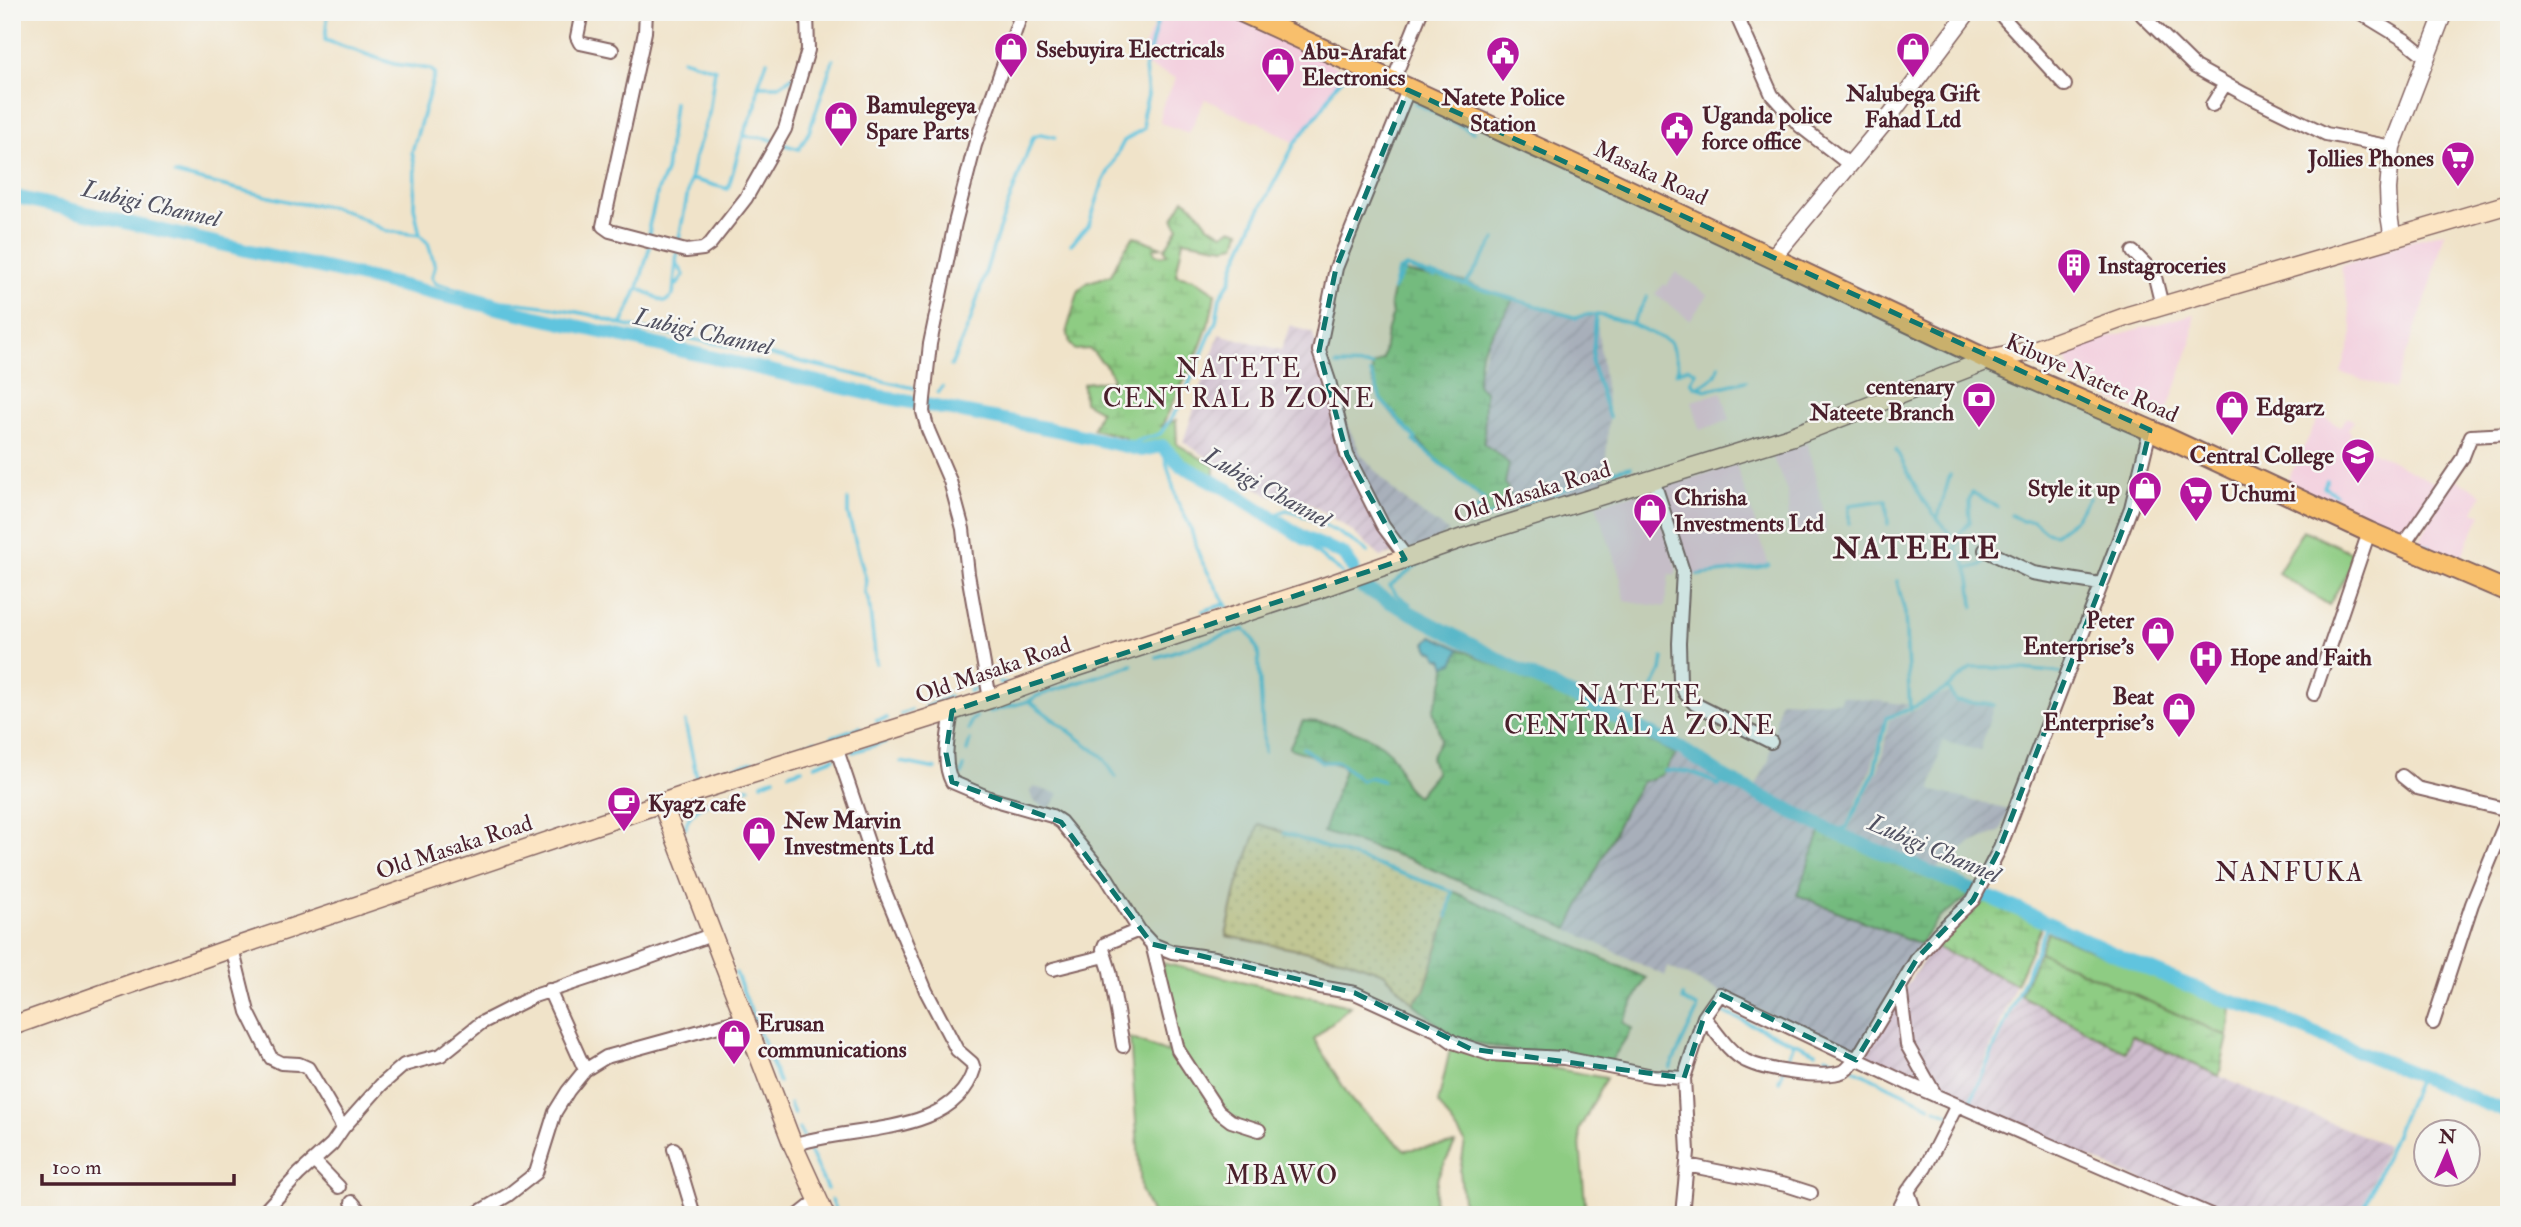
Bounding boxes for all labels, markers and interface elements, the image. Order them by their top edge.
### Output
shop icon: Ssebuyira Electricals [992,30,1030,79]
shop icon: Nalubega Gift Fahad Ltd [1894,30,1932,79]
public building icon: Natete Police Station [1484,34,1522,83]
place label: Ssebuyira Electricals [1036,35,1224,65]
place label: Abu-Arafat Electronics [1301,37,1407,92]
shop icon: Abu-Arafat Electronics [1259,45,1297,94]
place label: Nalubega Gift Fahad Ltd [1845,79,1981,134]
place label: Natete Police Station [1440,83,1565,138]
place label: Bamulegeya Spare Parts [866,91,977,147]
shop icon: Bamulegeya Spare Parts [822,99,860,148]
place label: Uganda police force office [1702,101,1833,156]
public building icon: Uganda police force office [1658,109,1696,158]
street label: Masaka Road [1590,134,1712,212]
supermarket icon: Jollies Phones [2439,139,2477,188]
place label: Jollies Phones [2307,144,2434,174]
water label: Lubigi Channel [78,173,225,235]
building icon: Instagroceries [2055,246,2093,295]
place label: Instagroceries [2098,251,2226,281]
water label: Lubigi Channel [630,301,777,363]
street label: Kibuye Natete Road [2001,327,2183,429]
district label: NATETE CENTRAL B ZONE [1103,353,1375,415]
place label: centenary Nateete Branch [1809,372,1955,427]
bank icon: centenary Nateete Branch [1960,380,1998,429]
shop icon: Edgarz [2213,388,2251,437]
place label: Edgarz [2256,393,2325,423]
school or university icon: Central College [2339,436,2377,485]
water label: Lubigi Channel [1197,440,1338,537]
place label: Central College [2190,441,2334,471]
street label: Old Masaka Road [1450,454,1614,530]
shop icon: Style it up [2126,469,2164,518]
place label: Style it up [2028,474,2120,504]
supermarket icon: Uchumi [2177,474,2215,523]
place label: Uchumi [2220,479,2296,508]
place label: Chrisha Investments Ltd [1674,483,1825,538]
shop icon: Chrisha Investments Ltd [1631,491,1669,540]
district label: NATEETE [1832,530,2001,567]
place label: Peter Enterprise's [2023,606,2134,662]
shop icon: Peter Enterprise's [2139,614,2177,663]
street label: Old Masaka Road [911,630,1075,710]
hospital icon: Hope and Faith [2187,638,2225,687]
place label: Hope and Faith [2230,643,2372,673]
district label: NATETE CENTRAL A ZONE [1504,680,1776,742]
place label: Beat Enterprise's [2043,682,2155,738]
shop icon: Beat Enterprise's [2160,690,2198,739]
cafe icon: Kyagz cafe [605,784,643,833]
place label: Kyagz cafe [648,789,746,819]
place label: New Marvin Investments Ltd [783,806,935,861]
water label: Lubigi Channel [1862,807,2007,892]
street label: Old Masaka Road [372,808,536,886]
shop icon: New Marvin Investments Ltd [740,814,778,863]
district label: NANFUKA [2215,857,2365,889]
place label: Erusan communications [758,1009,907,1064]
shop icon: Erusan communications [715,1017,753,1066]
north arrow [2412,1118,2482,1188]
text: N [2438,1125,2457,1149]
scale bar [42,1143,234,1187]
text: 100 m [52,1154,102,1181]
district label: MBAWO [1225,1160,1339,1192]

